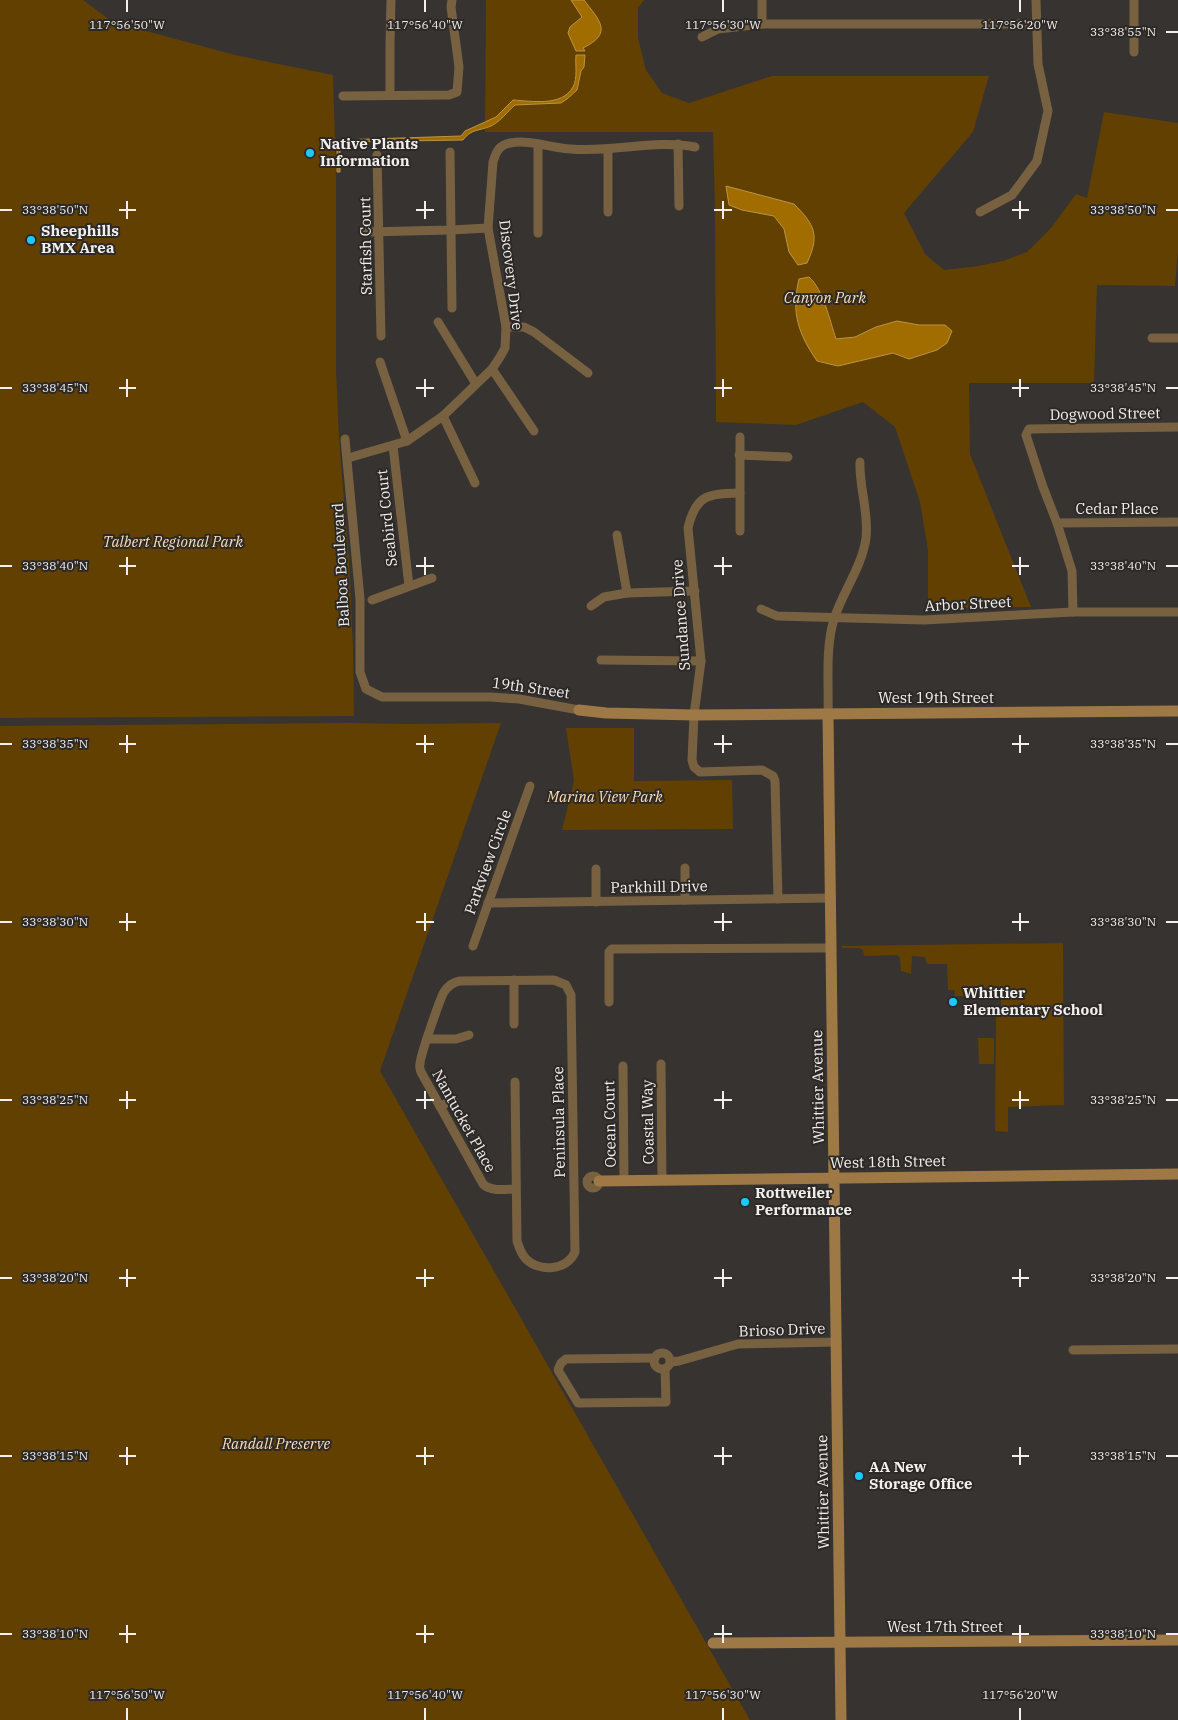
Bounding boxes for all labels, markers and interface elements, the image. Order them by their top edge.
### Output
text: 117°56'50"W [89,17,165,32]
text: 117°56'40"W [387,17,463,32]
text: 117°56'30"W [685,17,761,32]
text: 117°56'20"W [982,17,1058,32]
text: 33°38'55"N [1090,24,1156,39]
place label: Native Plants Information [320,134,418,170]
marker: Native Plants Information [304,147,316,159]
street label: Starfish Court [355,197,376,295]
text: 33°38'50"N [22,202,88,217]
text: 33°38'50"N [1090,202,1156,217]
street label: Discovery Drive [495,219,528,331]
place label: Sheephills BMX Area [41,221,119,257]
marker: Sheephills BMX Area [25,234,37,246]
park label: Canyon Park [784,288,866,307]
text: 33°38'45"N [22,380,88,395]
text: 33°38'45"N [1090,380,1156,395]
street label: Dogwood Street [1049,403,1161,424]
street label: Seabird Court [372,469,401,567]
street label: Cedar Place [1076,499,1158,518]
street label: Balboa Boulevard [328,502,353,628]
park label: Talbert Regional Park [103,532,243,551]
text: 33°38'40"N [22,558,88,573]
text: 33°38'40"N [1090,558,1156,573]
street label: Sundance Drive [667,559,694,671]
street label: Arbor Street [924,592,1012,615]
street label: 19th Street [491,673,571,702]
street label: West 19th Street [878,688,994,707]
text: 33°38'35"N [22,736,88,751]
text: 33°38'35"N [1090,736,1156,751]
park label: Marina View Park [546,787,663,806]
street label: Parkview Circle [460,807,515,917]
street label: Parkhill Drive [610,876,708,897]
text: 33°38'30"N [22,914,88,929]
text: 33°38'30"N [1090,914,1156,929]
place label: Whittier Elementary School [963,983,1103,1019]
marker: Whittier Elementary School [947,996,959,1008]
street label: Whittier Avenue [807,1030,828,1145]
street label: Nantucket Place [428,1066,501,1176]
street label: Peninsula Place [548,1066,569,1178]
street label: Coastal Way [637,1079,658,1165]
street label: Ocean Court [599,1080,620,1168]
text: 33°38'25"N [22,1092,88,1107]
text: 33°38'25"N [1090,1092,1156,1107]
street label: West 18th Street [830,1151,946,1172]
place label: Rottweiler Performance [755,1183,852,1219]
marker: Rottweiler Performance [739,1196,751,1208]
text: 33°38'20"N [22,1270,88,1285]
text: 33°38'20"N [1090,1270,1156,1285]
street label: Brioso Drive [738,1318,826,1341]
park label: Randall Preserve [221,1434,330,1453]
street label: Whittier Avenue [812,1435,833,1550]
text: 33°38'15"N [22,1448,88,1463]
text: 33°38'15"N [1090,1448,1156,1463]
place label: AA New Storage Office [869,1457,973,1493]
marker: AA New Storage Office [853,1470,865,1482]
street label: West 17th Street [887,1617,1003,1636]
text: 33°38'10"N [22,1626,88,1641]
text: 33°38'10"N [1090,1626,1156,1641]
text: 117°56'50"W [89,1687,165,1702]
text: 117°56'40"W [387,1687,463,1702]
text: 117°56'30"W [685,1687,761,1702]
text: 117°56'20"W [982,1687,1058,1702]

